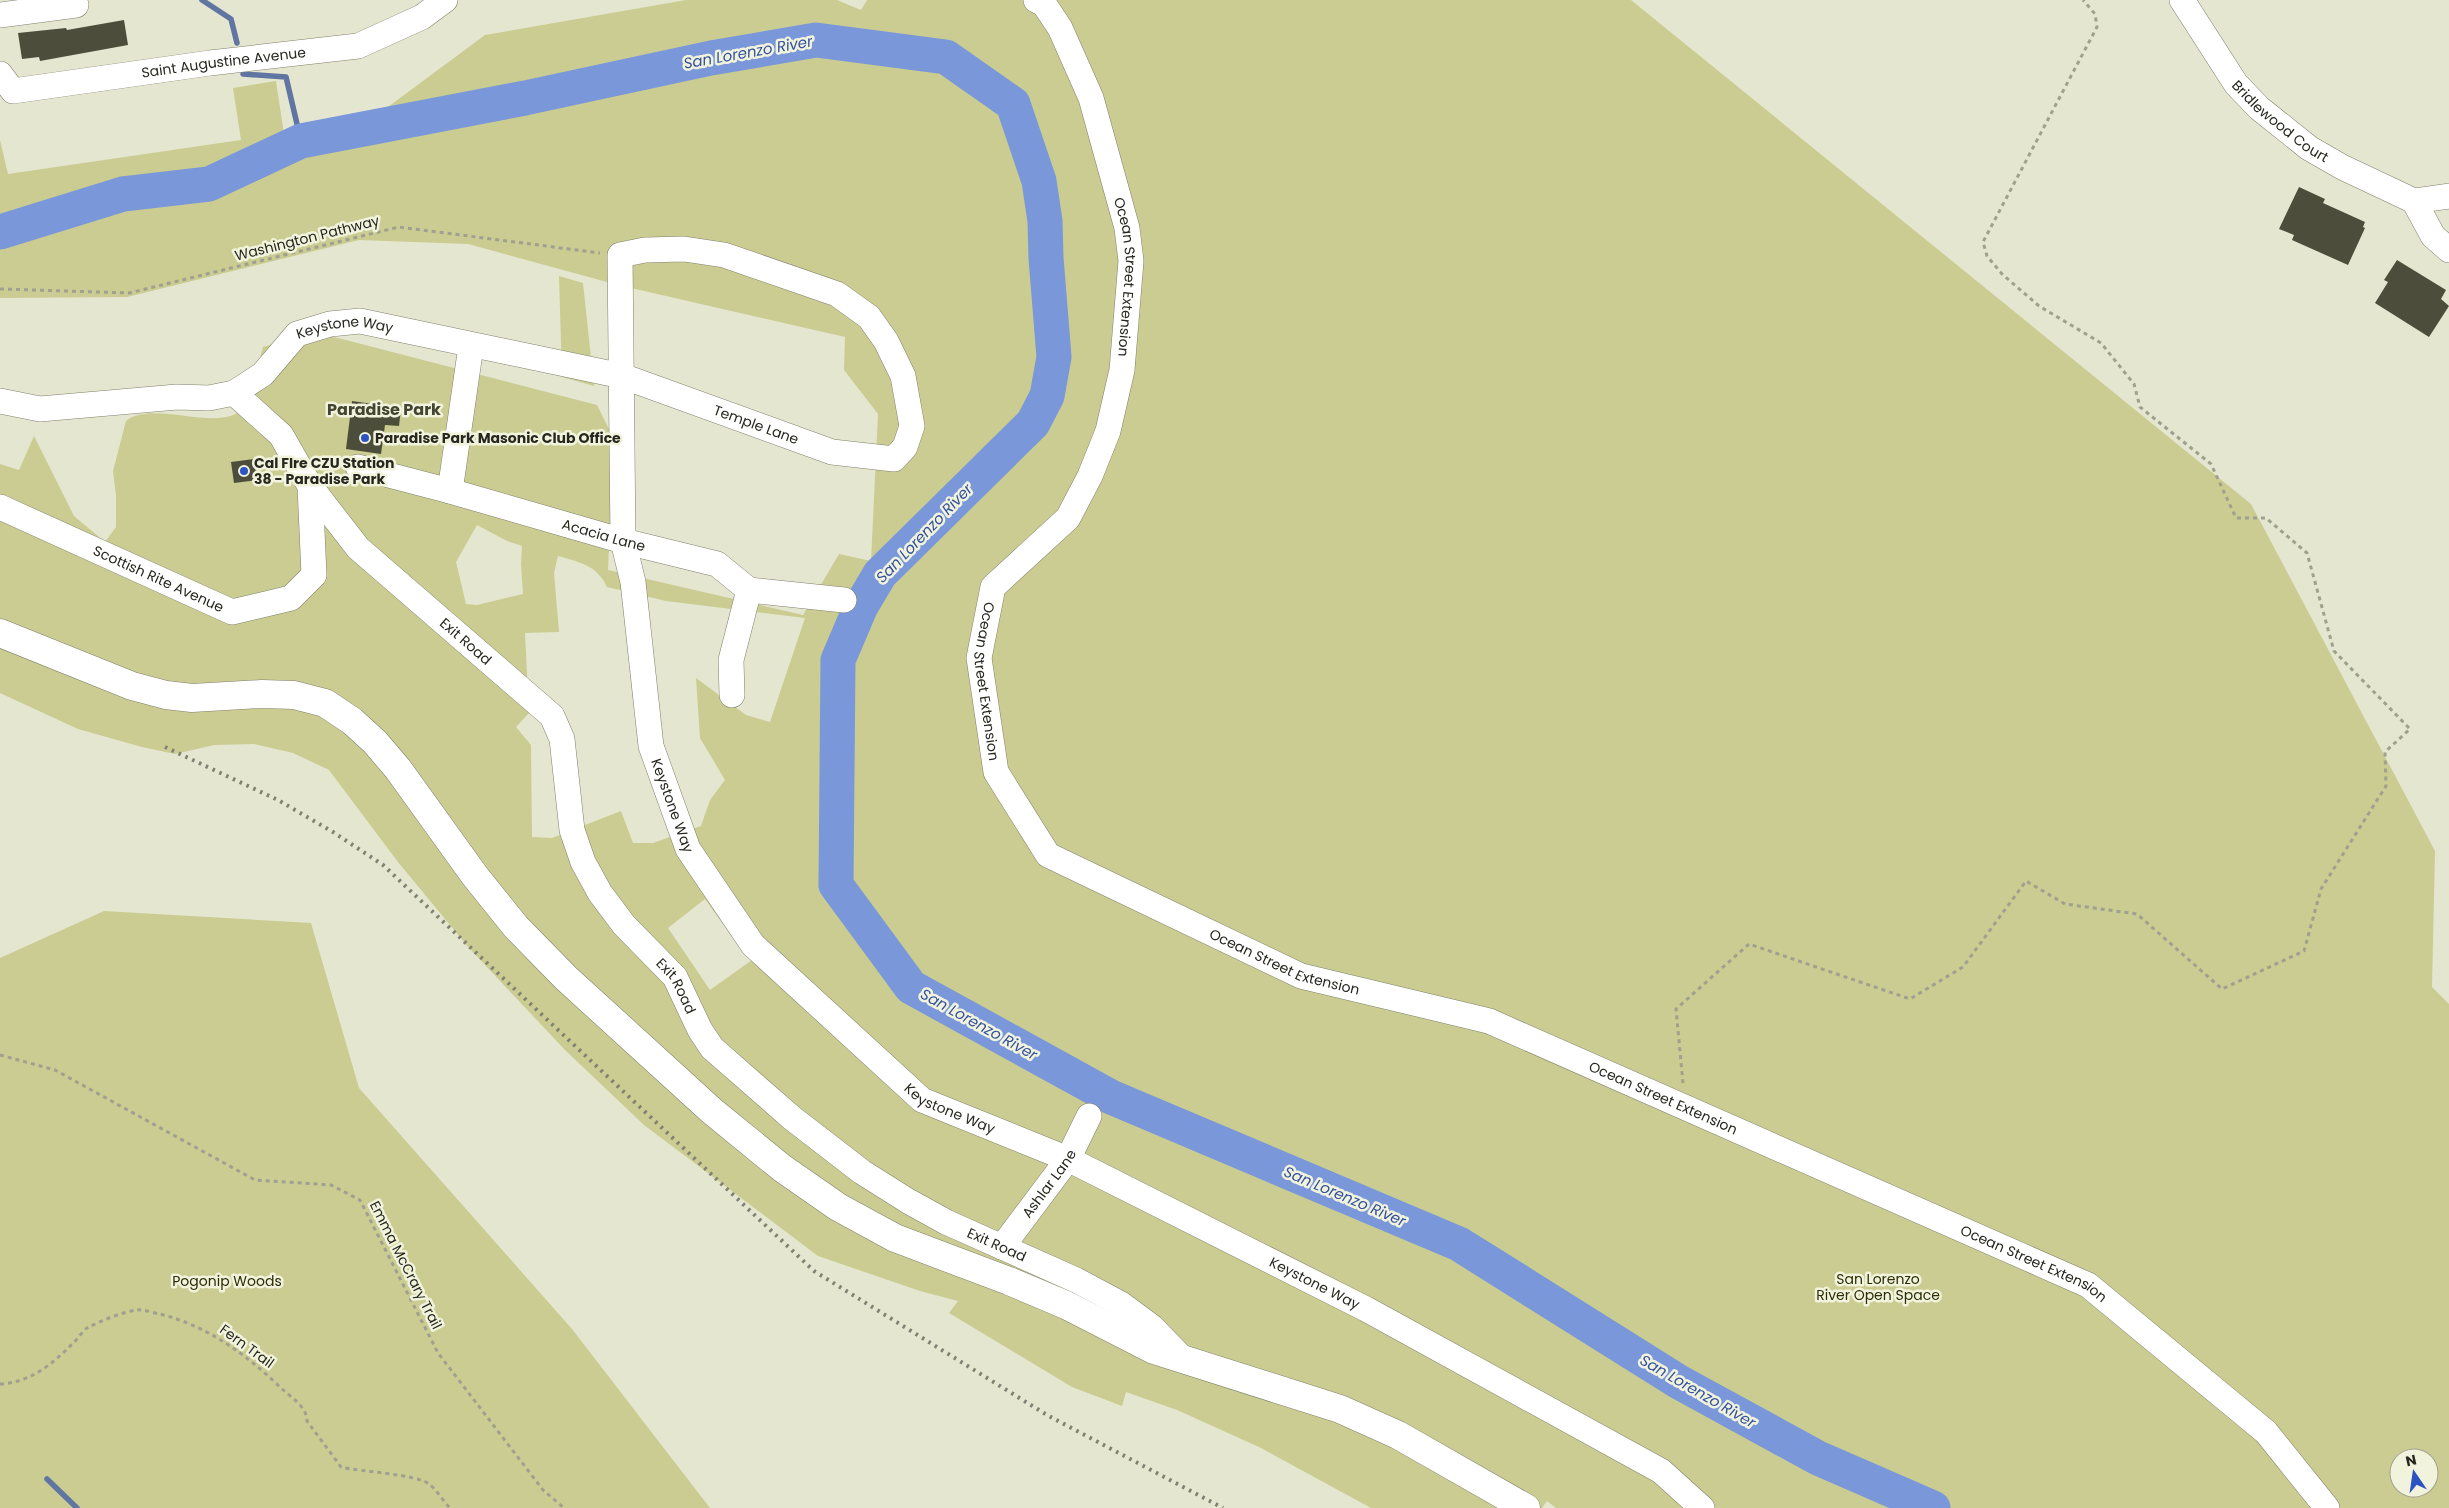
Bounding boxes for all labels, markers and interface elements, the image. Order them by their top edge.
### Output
water label: San Lorenzo River [682,30,814,74]
street label: Saint Augustine Avenue [140,42,307,83]
street label: Bridlewood Court [2227,76,2332,167]
street label: Ocean Street Extension [1109,195,1141,357]
street label: Washington Pathway [233,210,382,266]
street label: Keystone Way [294,311,395,344]
district label: Paradise Park [327,398,441,421]
street label: Temple Lane [711,400,802,449]
place label: Paradise Park Masonic Club Office [375,428,621,448]
marker: Paradise Park Masonic Club Office [359,432,371,444]
place label: Cal FIre CZU Station 38 - Paradise Park [254,453,394,489]
marker: Cal FIre CZU Station 38 - Paradise Park [238,465,250,477]
water label: San Lorenzo River [871,478,977,587]
street label: Acacia Lane [560,514,648,556]
street label: Scottish Rite Avenue [90,540,227,617]
street label: Ocean Street Extension [969,600,1004,762]
street label: Exit Road [436,613,496,669]
street label: Keystone Way [646,756,699,856]
street label: Ocean Street Extension [1206,924,1362,1000]
street label: Exit Road [652,954,701,1017]
water label: San Lorenzo River [917,983,1042,1065]
street label: Ocean Street Extension [1586,1056,1741,1139]
street label: Keystone Way [900,1079,998,1139]
street label: Ashlar Lane [1017,1146,1081,1222]
water label: San Lorenzo River [1281,1161,1410,1231]
street label: Emma McCrary Trail [365,1198,447,1332]
street label: Ocean Street Extension [1957,1220,2111,1307]
street label: Exit Road [964,1223,1029,1267]
street label: Keystone Way [1266,1252,1363,1314]
park label: San Lorenzo River Open Space [1816,1269,1940,1305]
park label: Pogonip Woods [172,1271,282,1291]
street label: Fern Trail [216,1319,278,1373]
water label: San Lorenzo River [1636,1349,1760,1433]
north arrow [2389,1448,2439,1498]
text: N [2404,1449,2418,1471]

